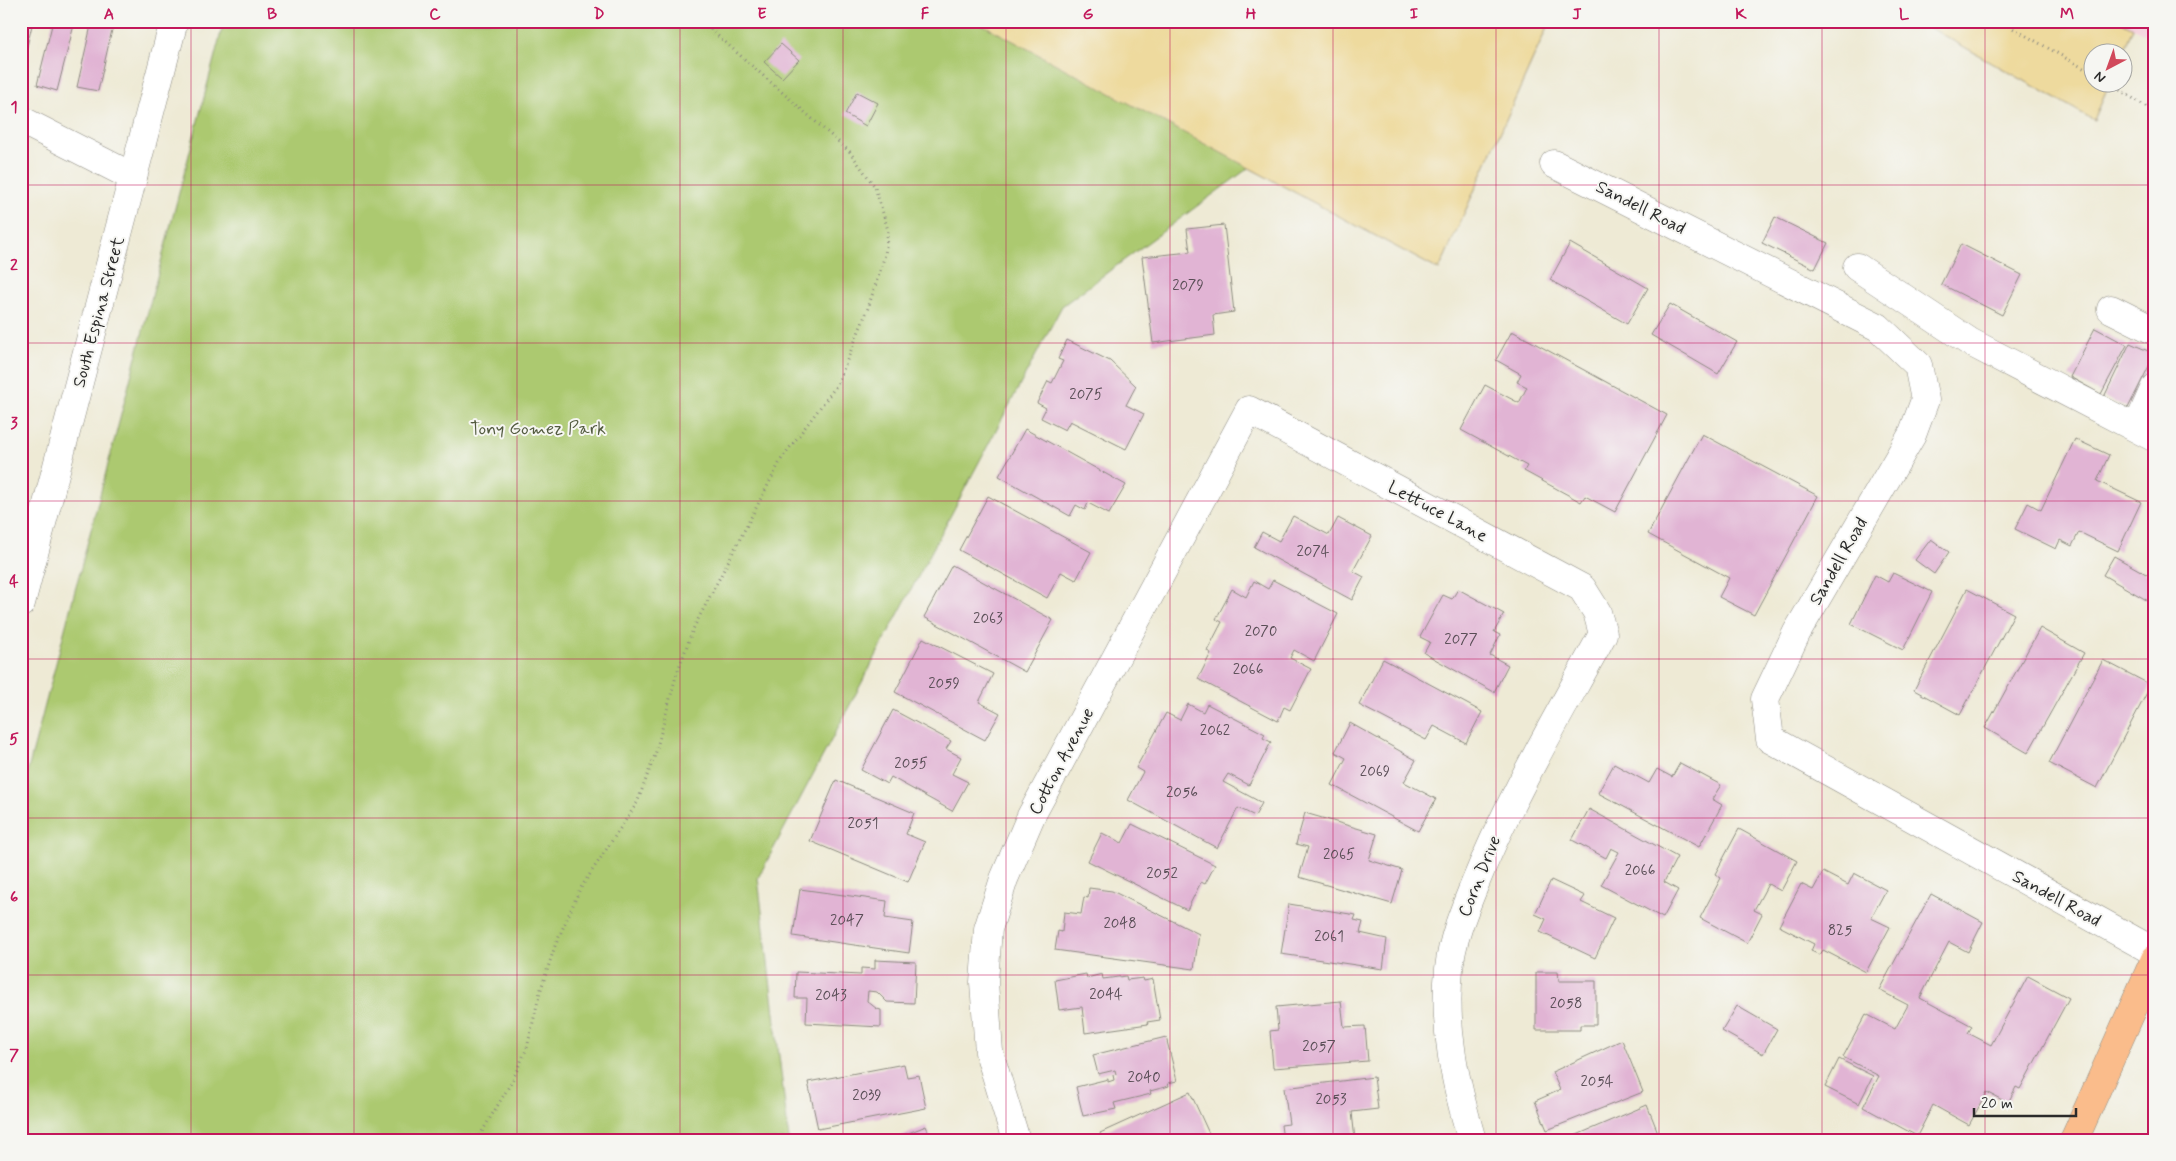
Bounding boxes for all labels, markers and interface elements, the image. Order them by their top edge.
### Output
text: A [104,4,114,25]
text: B [267,4,277,25]
text: C [429,4,441,25]
text: D [593,4,605,25]
text: E [757,4,767,25]
text: F [921,4,930,25]
text: G [1083,4,1094,25]
text: H [1246,4,1257,25]
text: I [1410,4,1419,25]
text: J [1572,4,1582,25]
text: K [1735,4,1747,25]
text: L [1899,4,1910,25]
text: M [2060,4,2074,25]
north arrow [2084,42,2134,92]
text: N [2091,67,2110,87]
text: 1 [10,97,18,118]
street label: Sandell Road [1592,175,1690,241]
street label: South Espina Street [67,234,131,390]
text: 2 [10,255,18,276]
house number: 2079 [1172,276,1204,296]
house number: 2075 [1069,385,1103,405]
text: 3 [10,413,18,434]
park label: Tony Gomez Park [470,417,606,441]
street label: Lettuce Lane [1383,476,1492,548]
street label: Sandell Road [1804,513,1874,610]
house number: 2074 [1296,542,1330,562]
text: 4 [9,571,19,592]
house number: 2063 [973,609,1003,629]
house number: 2070 [1245,622,1277,642]
house number: 2077 [1444,630,1478,650]
house number: 2066 [1233,660,1264,680]
house number: 2059 [928,674,960,694]
street label: Cotton Avenue [1024,704,1100,819]
house number: 2062 [1200,721,1230,741]
text: 5 [9,729,19,750]
house number: 2055 [894,754,928,774]
house number: 2069 [1360,762,1390,782]
house number: 2056 [1166,783,1198,803]
house number: 2051 [848,814,878,834]
street label: Corn Drive [1453,832,1507,921]
house number: 2065 [1323,845,1355,865]
house number: 2066 [1625,861,1656,881]
house number: 2052 [1146,864,1178,884]
street label: Sandell Road [2008,865,2105,933]
text: 6 [10,887,18,908]
house number: 2047 [830,911,864,931]
house number: 2048 [1103,914,1137,934]
house number: 825 [1828,921,1852,941]
house number: 2061 [1314,927,1344,947]
house number: 2044 [1089,985,1123,1005]
house number: 2043 [815,986,847,1006]
house number: 2058 [1550,994,1582,1014]
house number: 2057 [1302,1037,1336,1057]
text: 7 [9,1045,19,1066]
house number: 2040 [1127,1068,1161,1088]
house number: 2054 [1580,1072,1614,1092]
house number: 2039 [852,1086,882,1106]
scale bar [1974,1086,2076,1118]
house number: 2053 [1315,1090,1347,1110]
text: 20 m [1981,1094,2013,1114]

